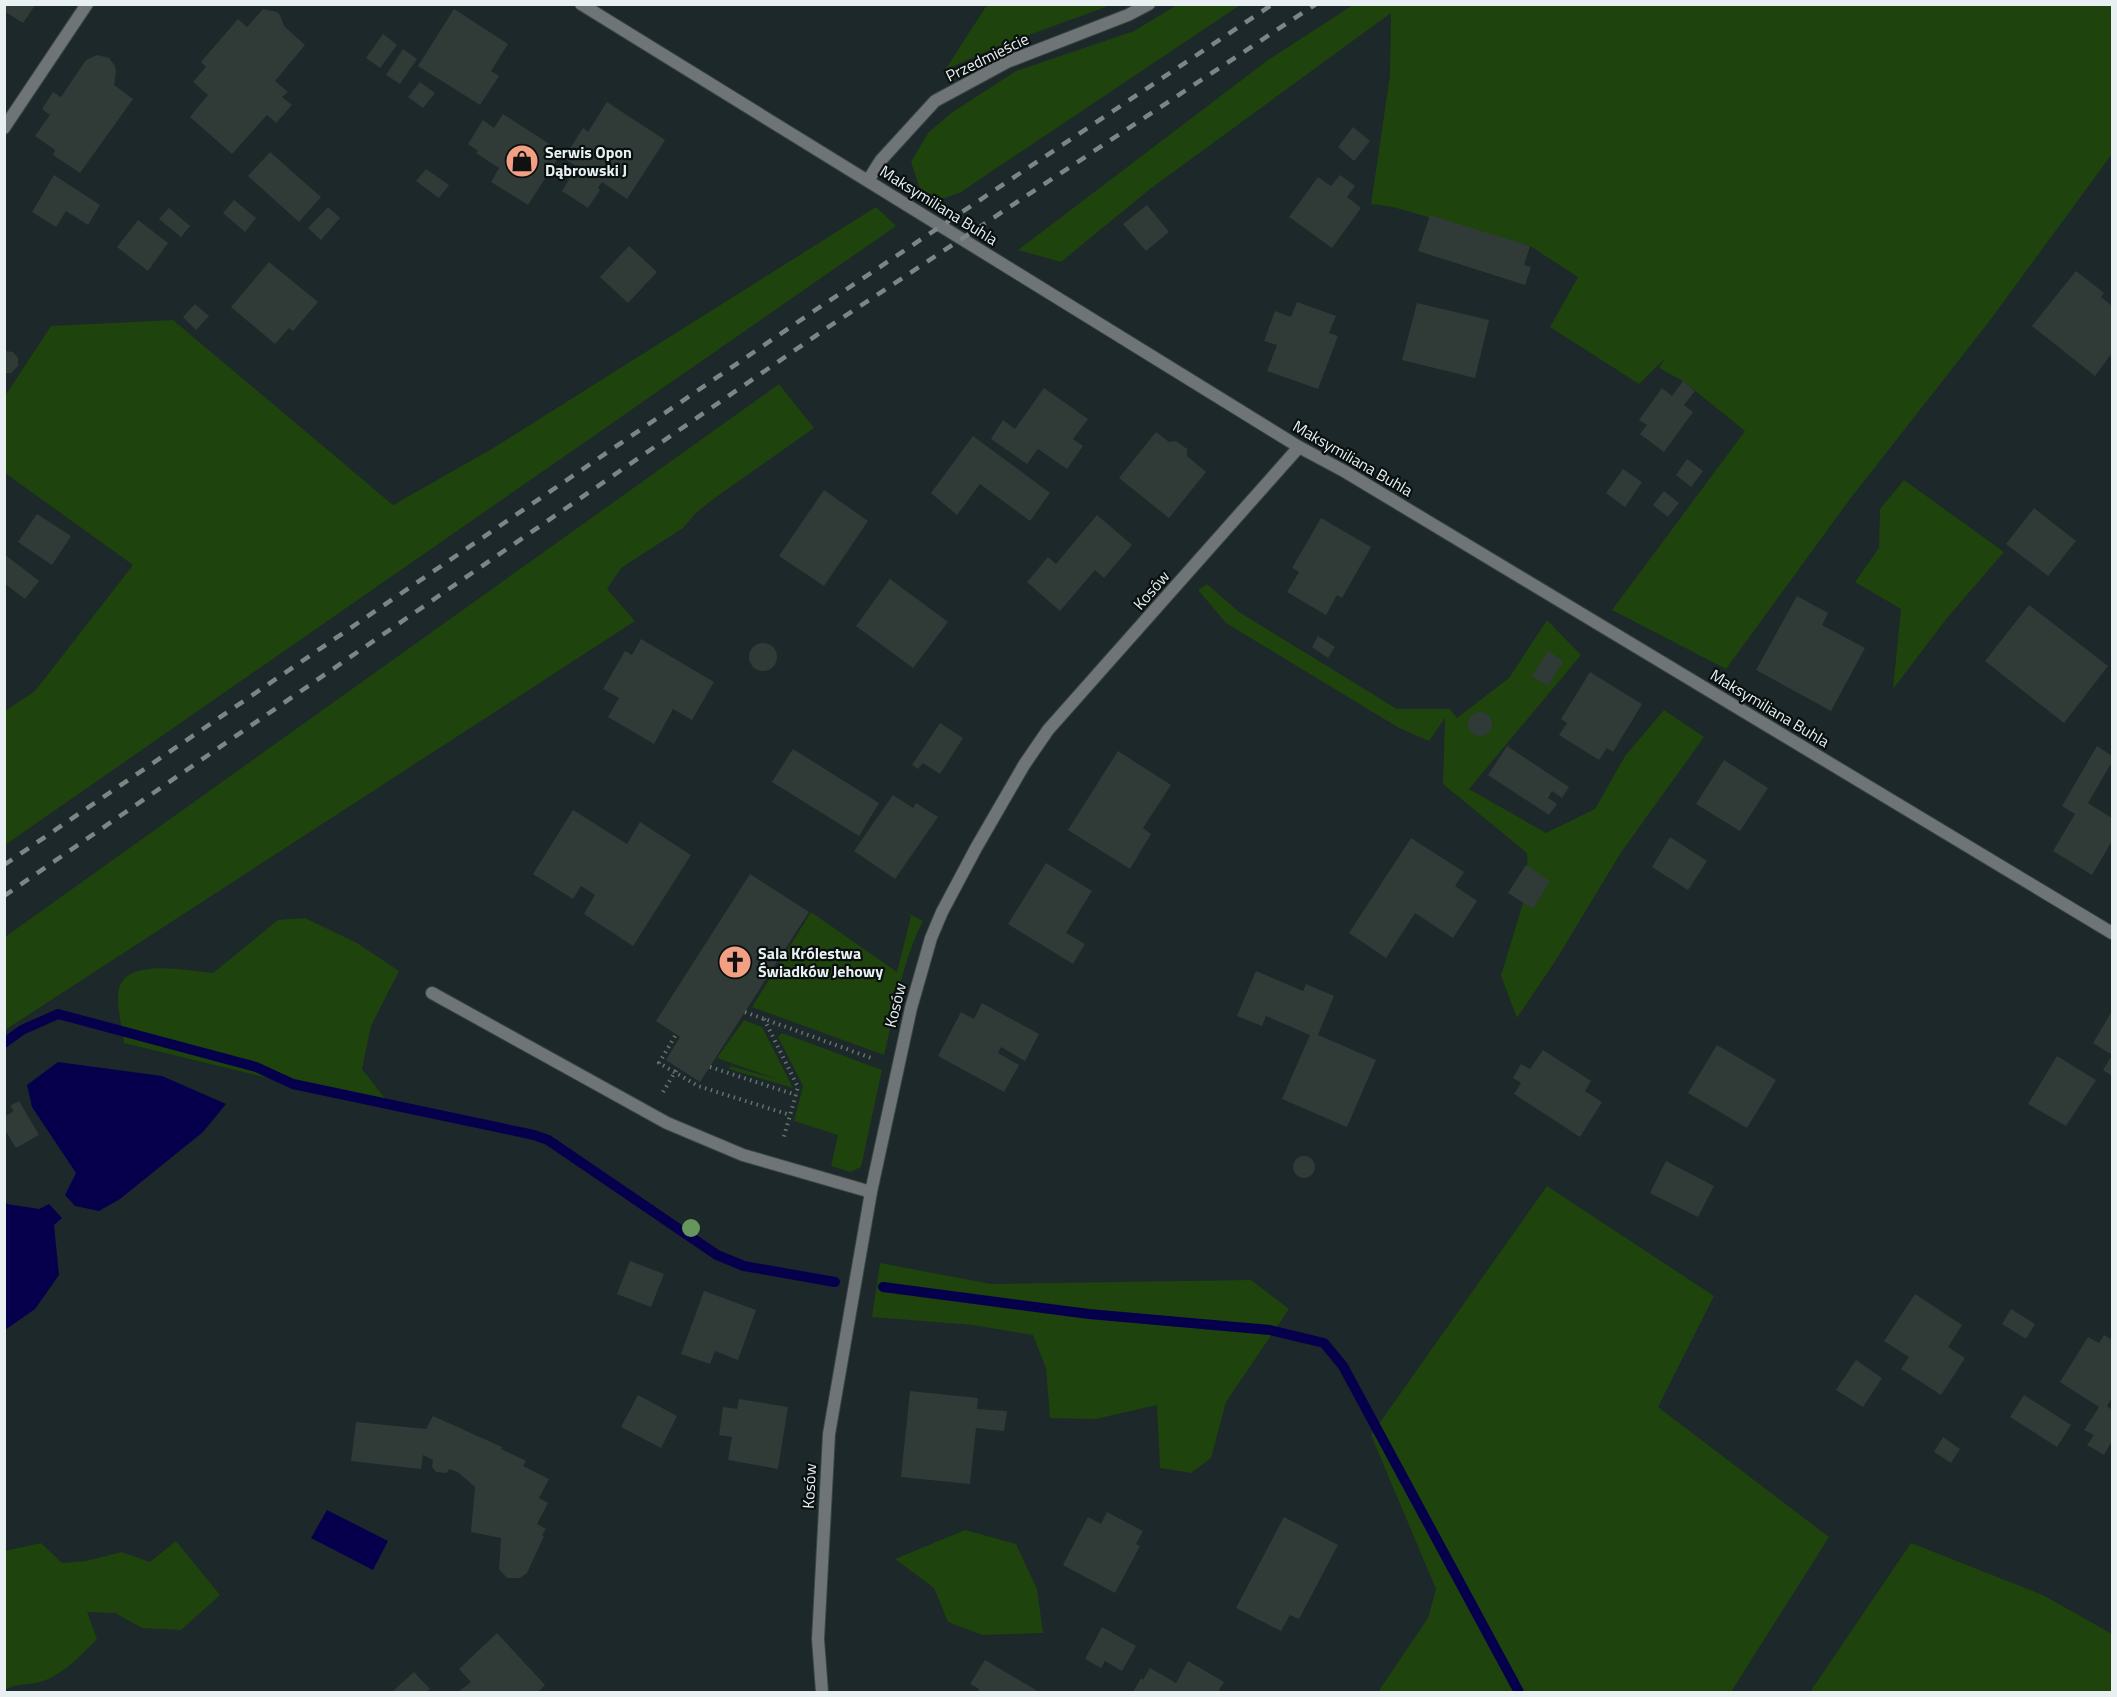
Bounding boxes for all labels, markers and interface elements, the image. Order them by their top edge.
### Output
street label: Przedmieście [941,27,1033,87]
place label: Serwis Opon Dąbrowski J [545,140,632,182]
shop icon: Serwis Opon Dąbrowski J [504,143,540,179]
street label: Maksymiliana Buhla [875,159,1003,251]
street label: Maksymiliana Buhla [1289,414,1417,502]
street label: Kosów [1127,565,1175,615]
street label: Maksymiliana Buhla [1706,663,1834,753]
place label: Sala Królestwa Świadków Jehowy [758,941,883,983]
church icon: Sala Królestwa Świadków Jehowy [717,944,753,980]
street label: Kosów [878,980,912,1030]
street label: Kosów [796,1463,822,1509]

